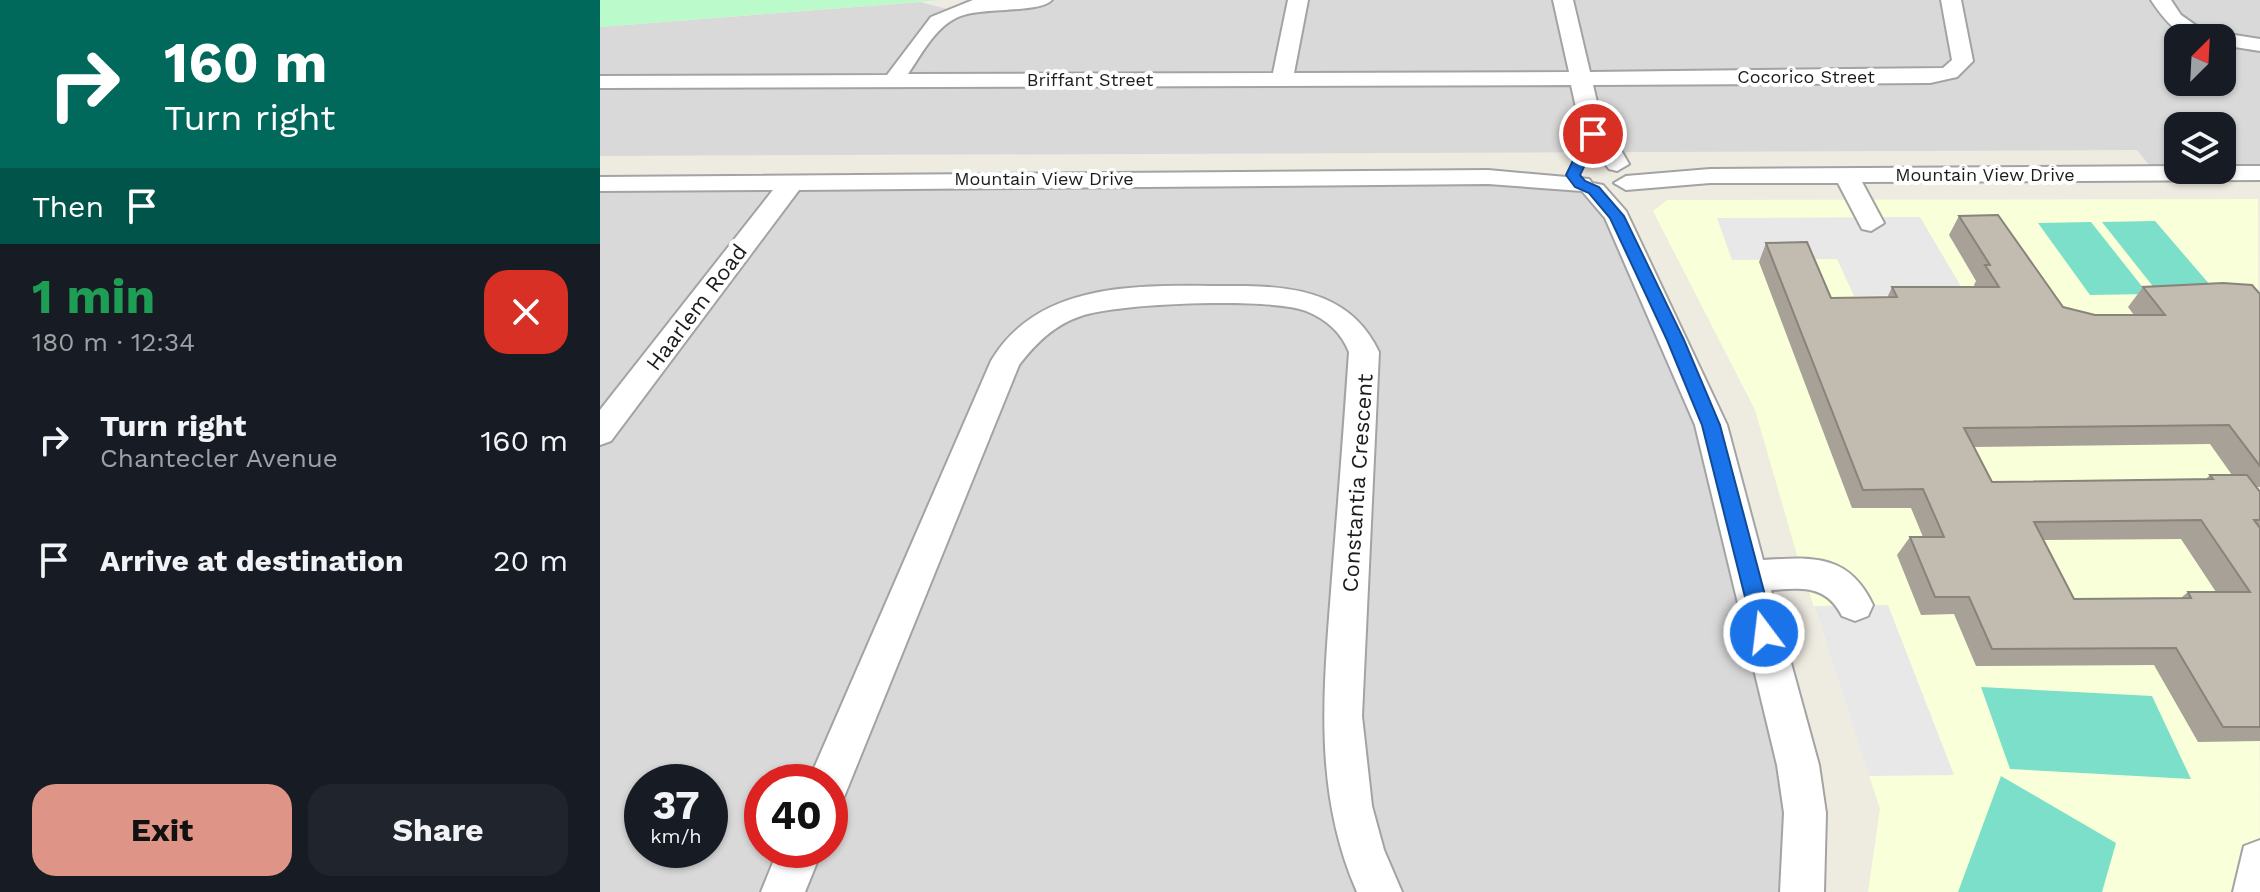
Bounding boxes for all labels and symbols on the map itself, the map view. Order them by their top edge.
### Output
north arrow [2164,24,2236,96]
street label: Cocorico Street [1737,66,1875,87]
street label: Briffant Street [1027,69,1154,90]
pin [1559,100,1627,168]
street label: Mountain View Drive [1895,164,2075,185]
street label: Mountain View Drive [954,168,1134,189]
street label: Haarlem Road [641,239,752,375]
street label: Constantia Crescent [1337,373,1378,593]
position arrow [1722,591,1806,675]
speed limit sign: 40 [744,764,848,868]

